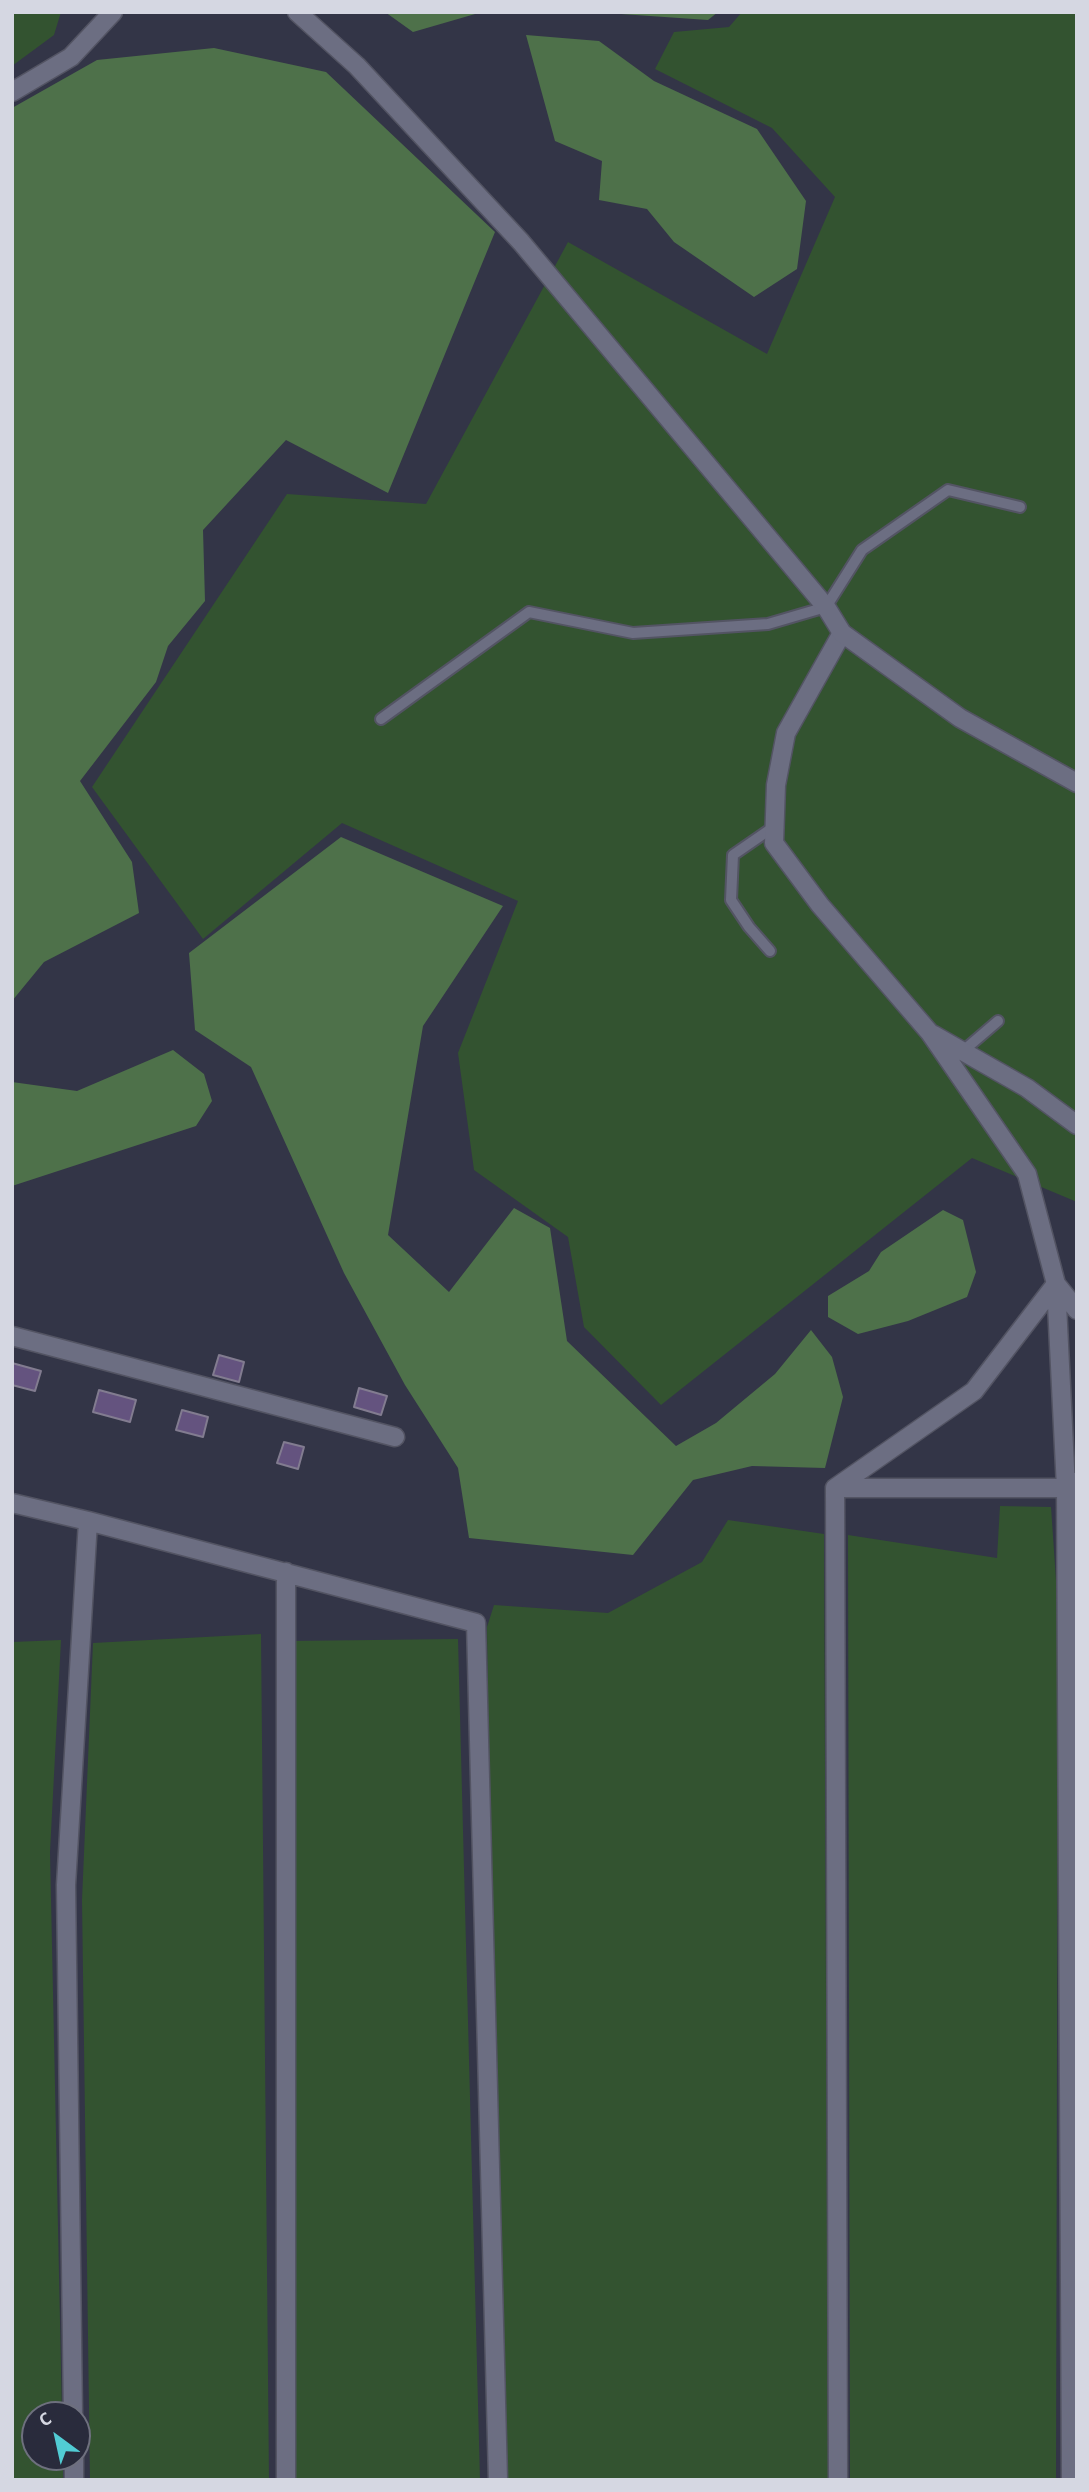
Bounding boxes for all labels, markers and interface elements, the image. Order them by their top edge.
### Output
north arrow [21,2401,91,2471]
text: С [36,2409,55,2430]

